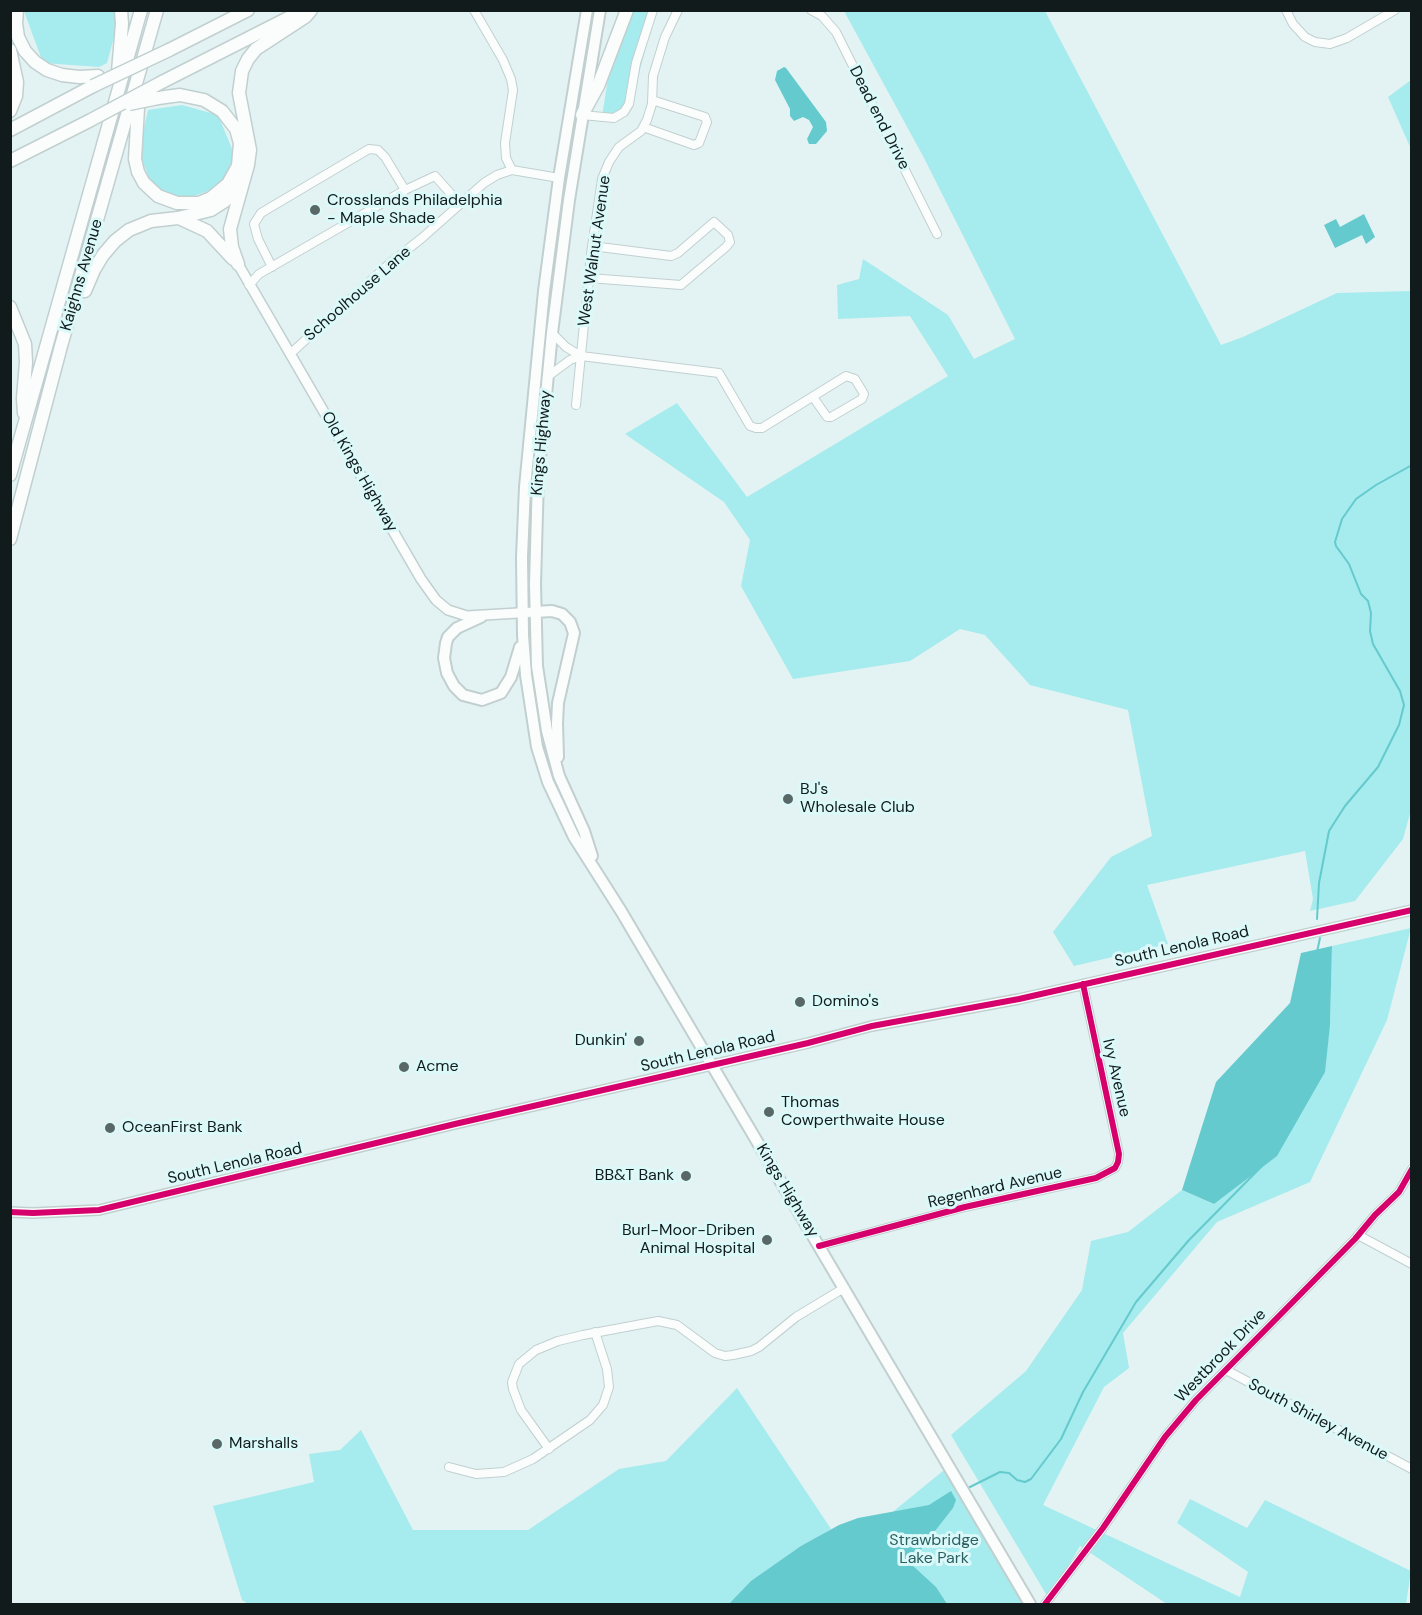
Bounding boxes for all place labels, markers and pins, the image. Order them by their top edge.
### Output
place label: Crosslands Philadelphia - Maple Shade [327,191,502,229]
marker: Crosslands Philadelphia - Maple Shade [308,203,322,217]
place label: BJ's Wholesale Club [800,780,915,818]
marker: BJ's Wholesale Club [781,792,795,806]
place label: Domino's [812,992,879,1012]
marker: Domino's [793,995,807,1009]
place label: Dunkin' [575,1031,627,1051]
marker: Dunkin' [632,1034,646,1048]
place label: Acme [416,1057,459,1077]
marker: Acme [397,1060,411,1074]
place label: Thomas Cowperthwaite House [781,1093,945,1131]
marker: Thomas Cowperthwaite House [762,1105,776,1119]
place label: OceanFirst Bank [122,1118,243,1138]
marker: OceanFirst Bank [103,1121,117,1135]
place label: BB&T Bank [595,1166,674,1186]
marker: BB&T Bank [679,1169,693,1183]
place label: Burl-Moor-Driben Animal Hospital [622,1221,755,1259]
marker: Burl-Moor-Driben Animal Hospital [760,1233,774,1247]
place label: Marshalls [229,1434,298,1454]
marker: Marshalls [210,1437,224,1451]

